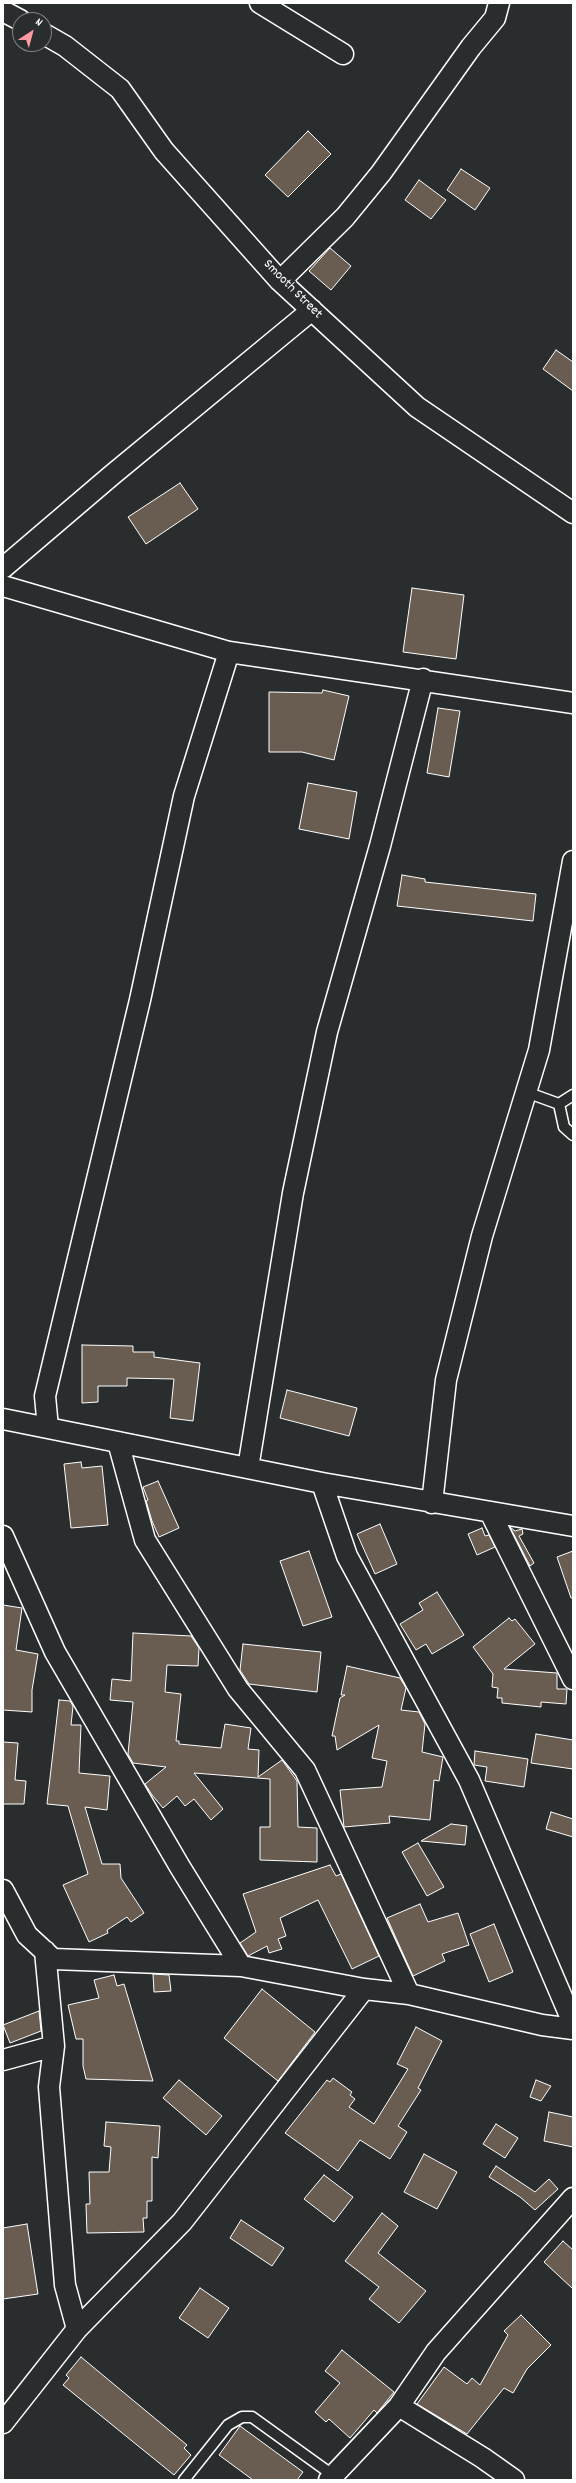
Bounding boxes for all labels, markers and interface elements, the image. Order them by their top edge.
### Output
north arrow [12,12,52,52]
text: N [32,15,45,31]
street label: Smooth Street [259,257,325,323]

